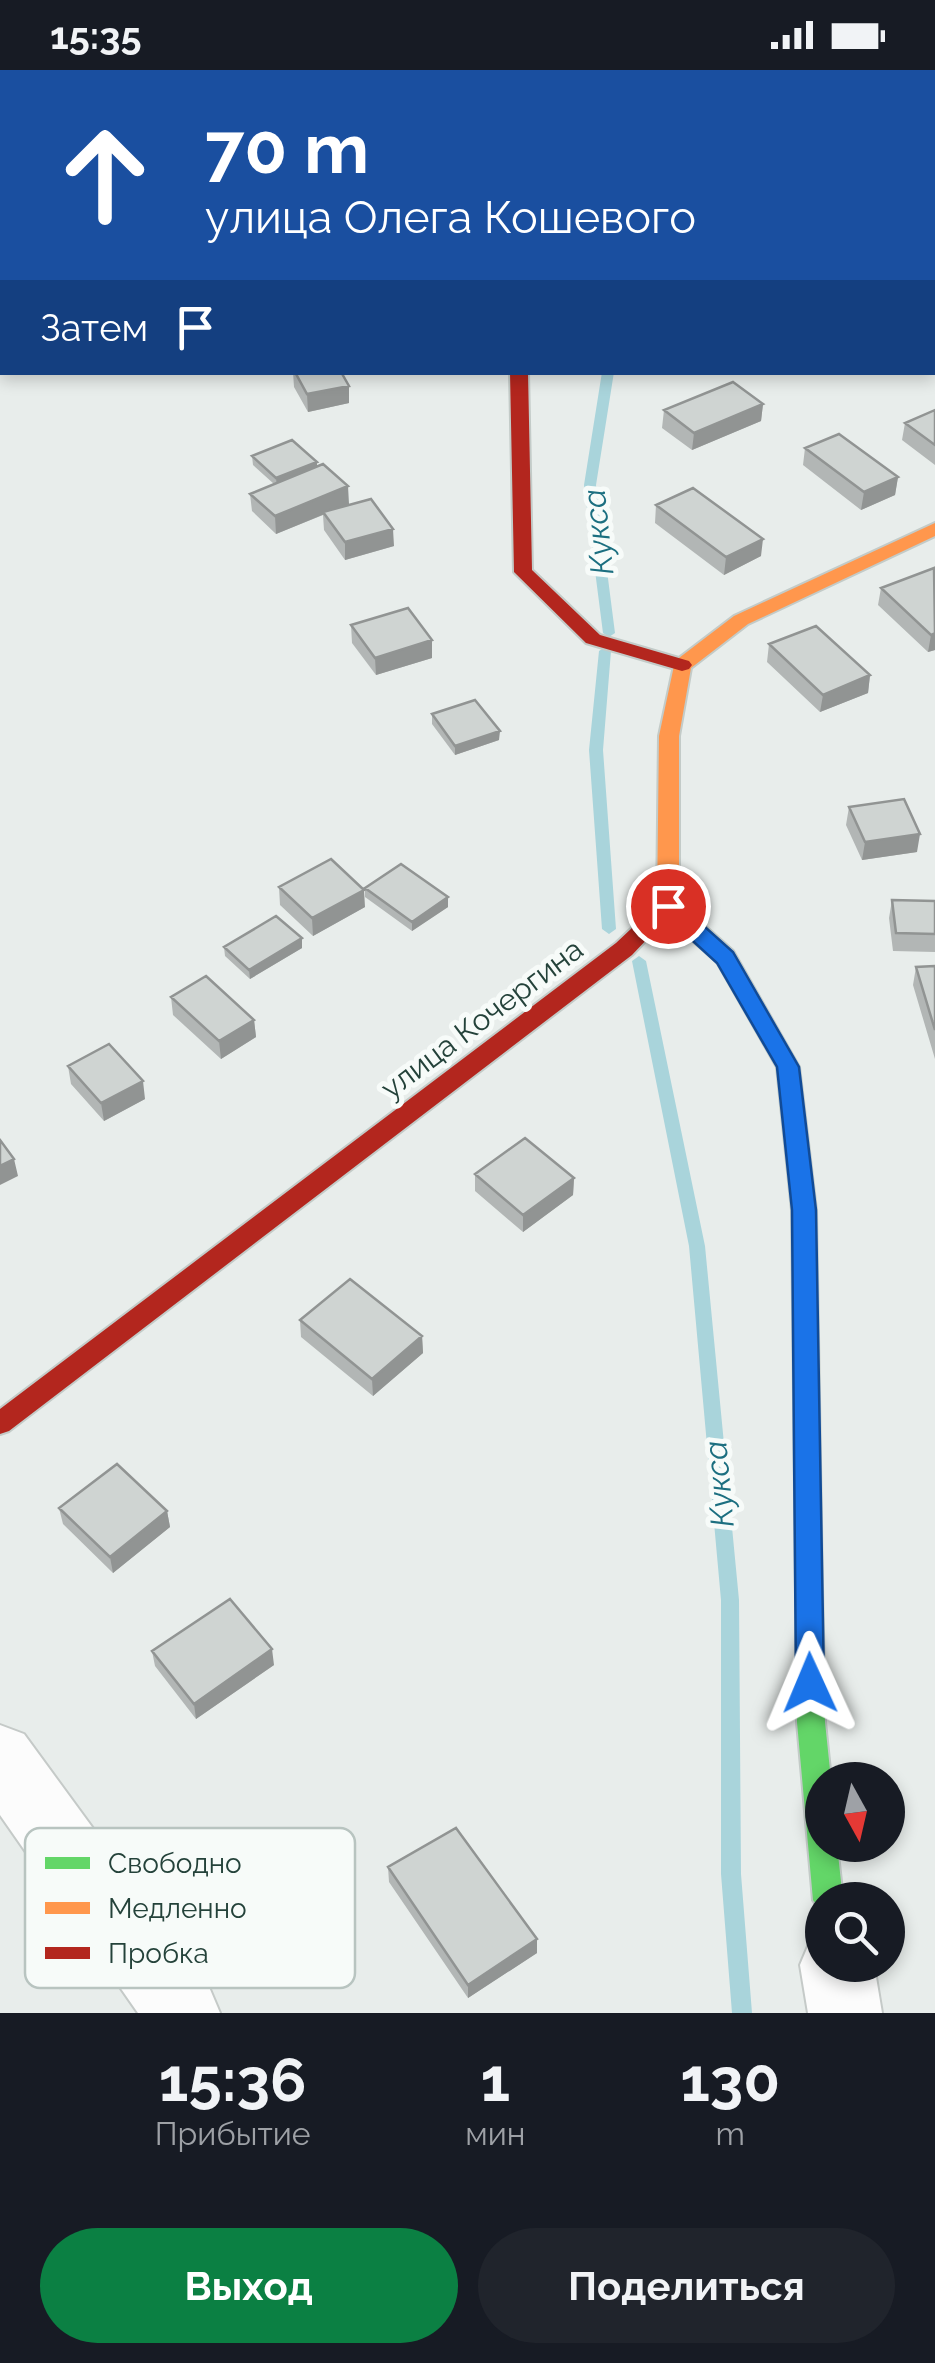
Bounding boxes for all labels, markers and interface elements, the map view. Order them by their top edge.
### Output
text: 15:35 [50,13,141,58]
text: 70 m [205,107,369,189]
icon: ahead [40,110,170,240]
text: улица Олега Кошевого [205,191,696,244]
icon: arrive [168,300,223,355]
text: Затем [40,305,148,350]
water label: Кукса [575,487,620,577]
pin [626,864,711,949]
icon: arrive [641,879,696,934]
street label: улица Кочергина [374,931,590,1106]
water label: Кукса [696,1439,741,1529]
position arrow [758,1631,862,1735]
north arrow [805,1762,905,1862]
map controls [805,1762,905,1982]
legend [25,1828,355,1988]
text: Свободно [108,1847,242,1880]
button: search [805,1882,905,1982]
text: Медленно [108,1892,247,1925]
text: Пробка [108,1937,209,1970]
text: 15:36 [159,2045,306,2115]
text: 1 [481,2045,510,2115]
text: 130 [680,2045,780,2115]
text: Прибытие [155,2115,311,2152]
text: мин [465,2115,525,2152]
text: m [715,2115,745,2152]
button: Выход [40,2228,458,2343]
button: Поделиться [478,2228,895,2343]

